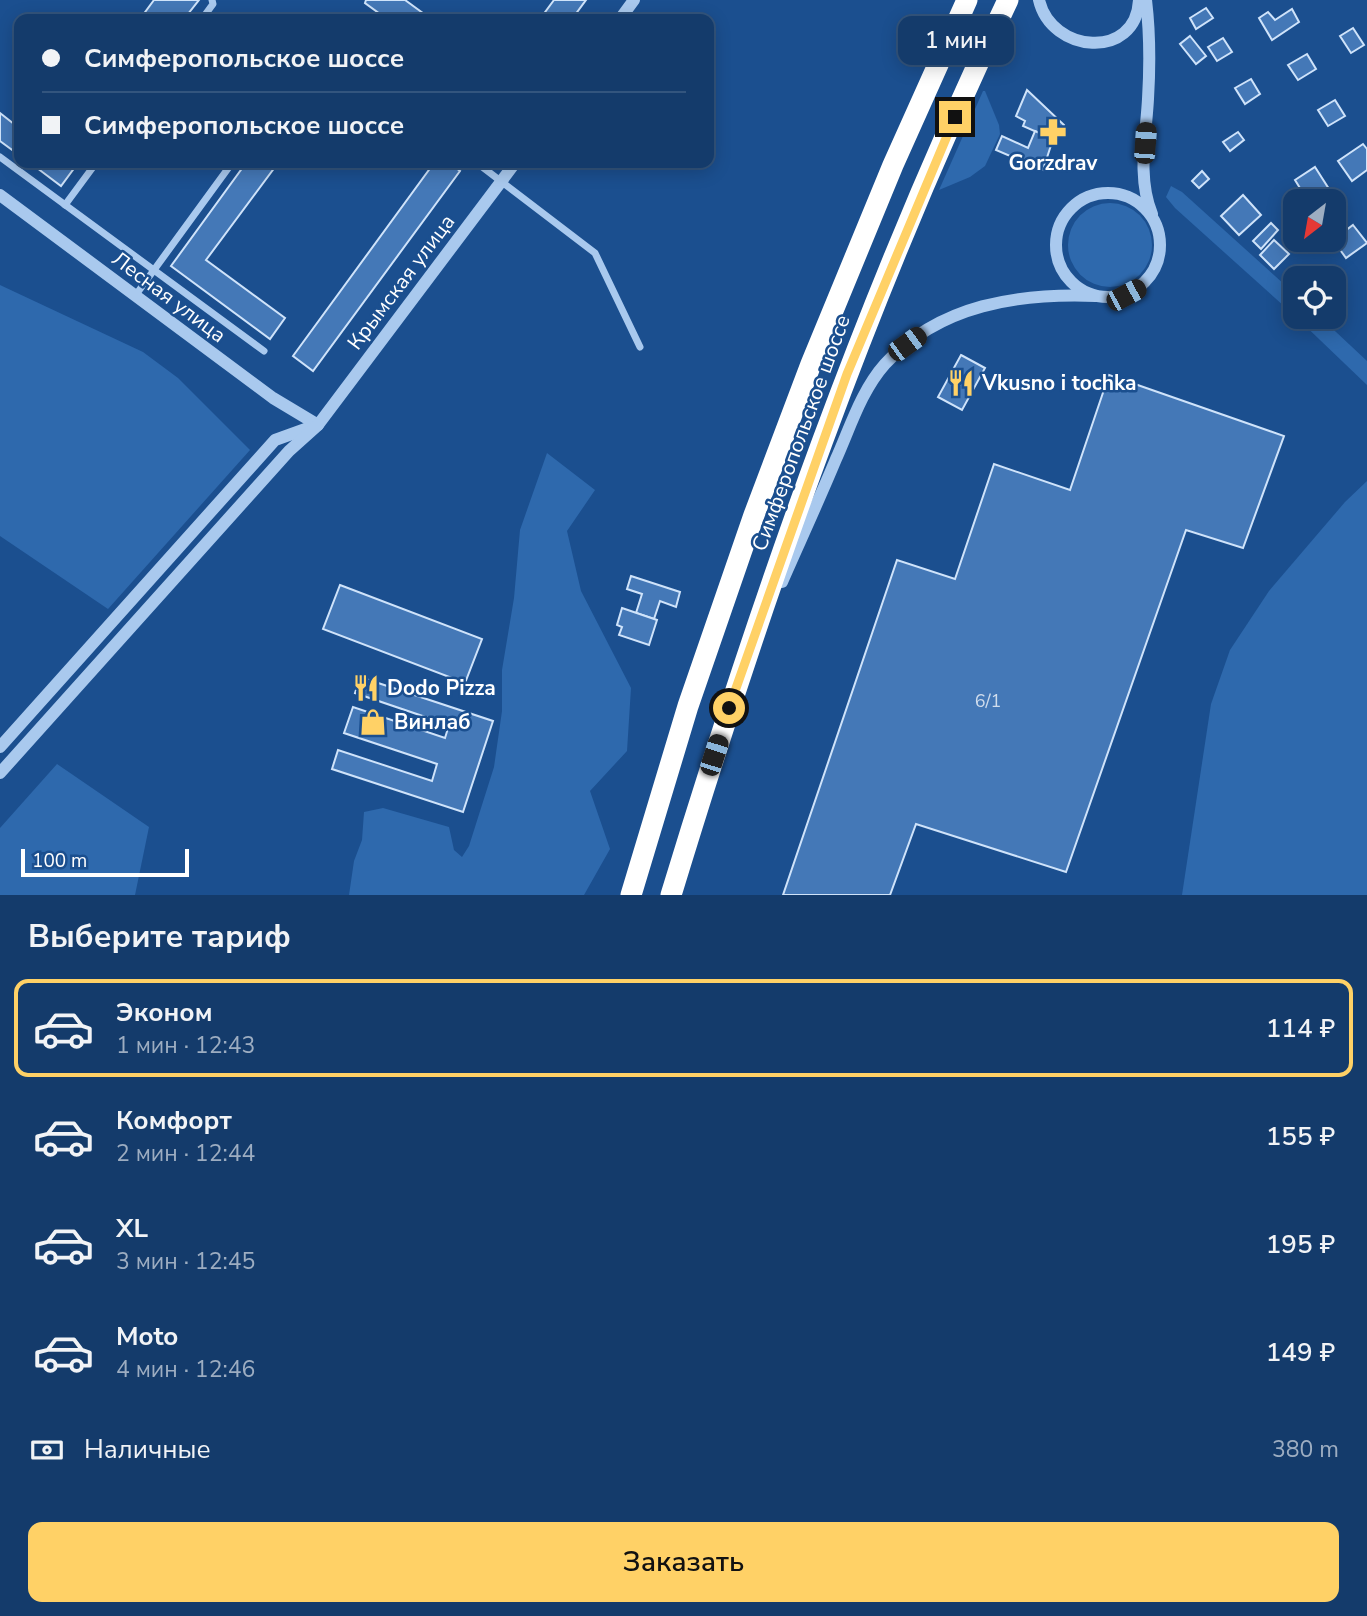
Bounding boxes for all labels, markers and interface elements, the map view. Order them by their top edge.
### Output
callout: 1 мин [897,16,1013,64]
text: 1 мин [925,25,987,56]
text: Симферопольское шоссе [84,41,404,76]
route end [939,101,971,133]
text: Симферопольское шоссе [84,108,404,143]
pharmacy icon: Gorzdrav [1038,117,1068,147]
car [1134,121,1157,165]
place label: Gorzdrav [1009,149,1098,177]
north arrow [1283,189,1346,252]
map controls [1283,189,1346,329]
street label: Крымская улица [341,209,461,355]
street label: Лесная улица [106,245,232,349]
button: locate [1283,266,1346,329]
car [1103,276,1150,314]
street label: Симферопольское шоссе [745,311,857,555]
car [884,323,931,365]
restaurant icon: Vkusno i tochka [946,368,976,398]
place label: Vkusno i tochka [981,369,1137,397]
restaurant icon: Dodo Pizza [351,673,381,703]
place label: Dodo Pizza [387,674,496,702]
house number: 6/1 [975,689,1001,713]
route start [713,692,745,724]
shop icon: Винлаб [358,707,388,737]
place label: Винлаб [394,708,471,736]
car [698,732,731,778]
scale bar [21,846,189,878]
text: 100 m [32,848,87,874]
text: Выберите тариф [28,915,291,958]
text: Эконом [116,995,213,1030]
icon: car [32,997,95,1060]
text: 114 ₽ [1266,1011,1335,1046]
text: 1 мин · 12:43 [116,1030,255,1061]
text: Комфорт [116,1103,232,1138]
icon: car [32,1105,95,1168]
text: 155 ₽ [1266,1119,1335,1154]
text: 2 мин · 12:44 [116,1138,255,1169]
text: XL [116,1211,148,1246]
icon: car [32,1213,95,1276]
text: 195 ₽ [1266,1227,1335,1262]
text: 3 мин · 12:45 [116,1246,255,1277]
text: Moto [116,1319,178,1354]
icon: car [32,1321,95,1384]
text: 149 ₽ [1266,1335,1335,1370]
text: 4 мин · 12:46 [116,1354,255,1385]
icon: cash [28,1431,66,1469]
text: Наличные [84,1432,211,1467]
text: 380 m [1272,1434,1339,1465]
button: Заказать [28,1522,1339,1602]

